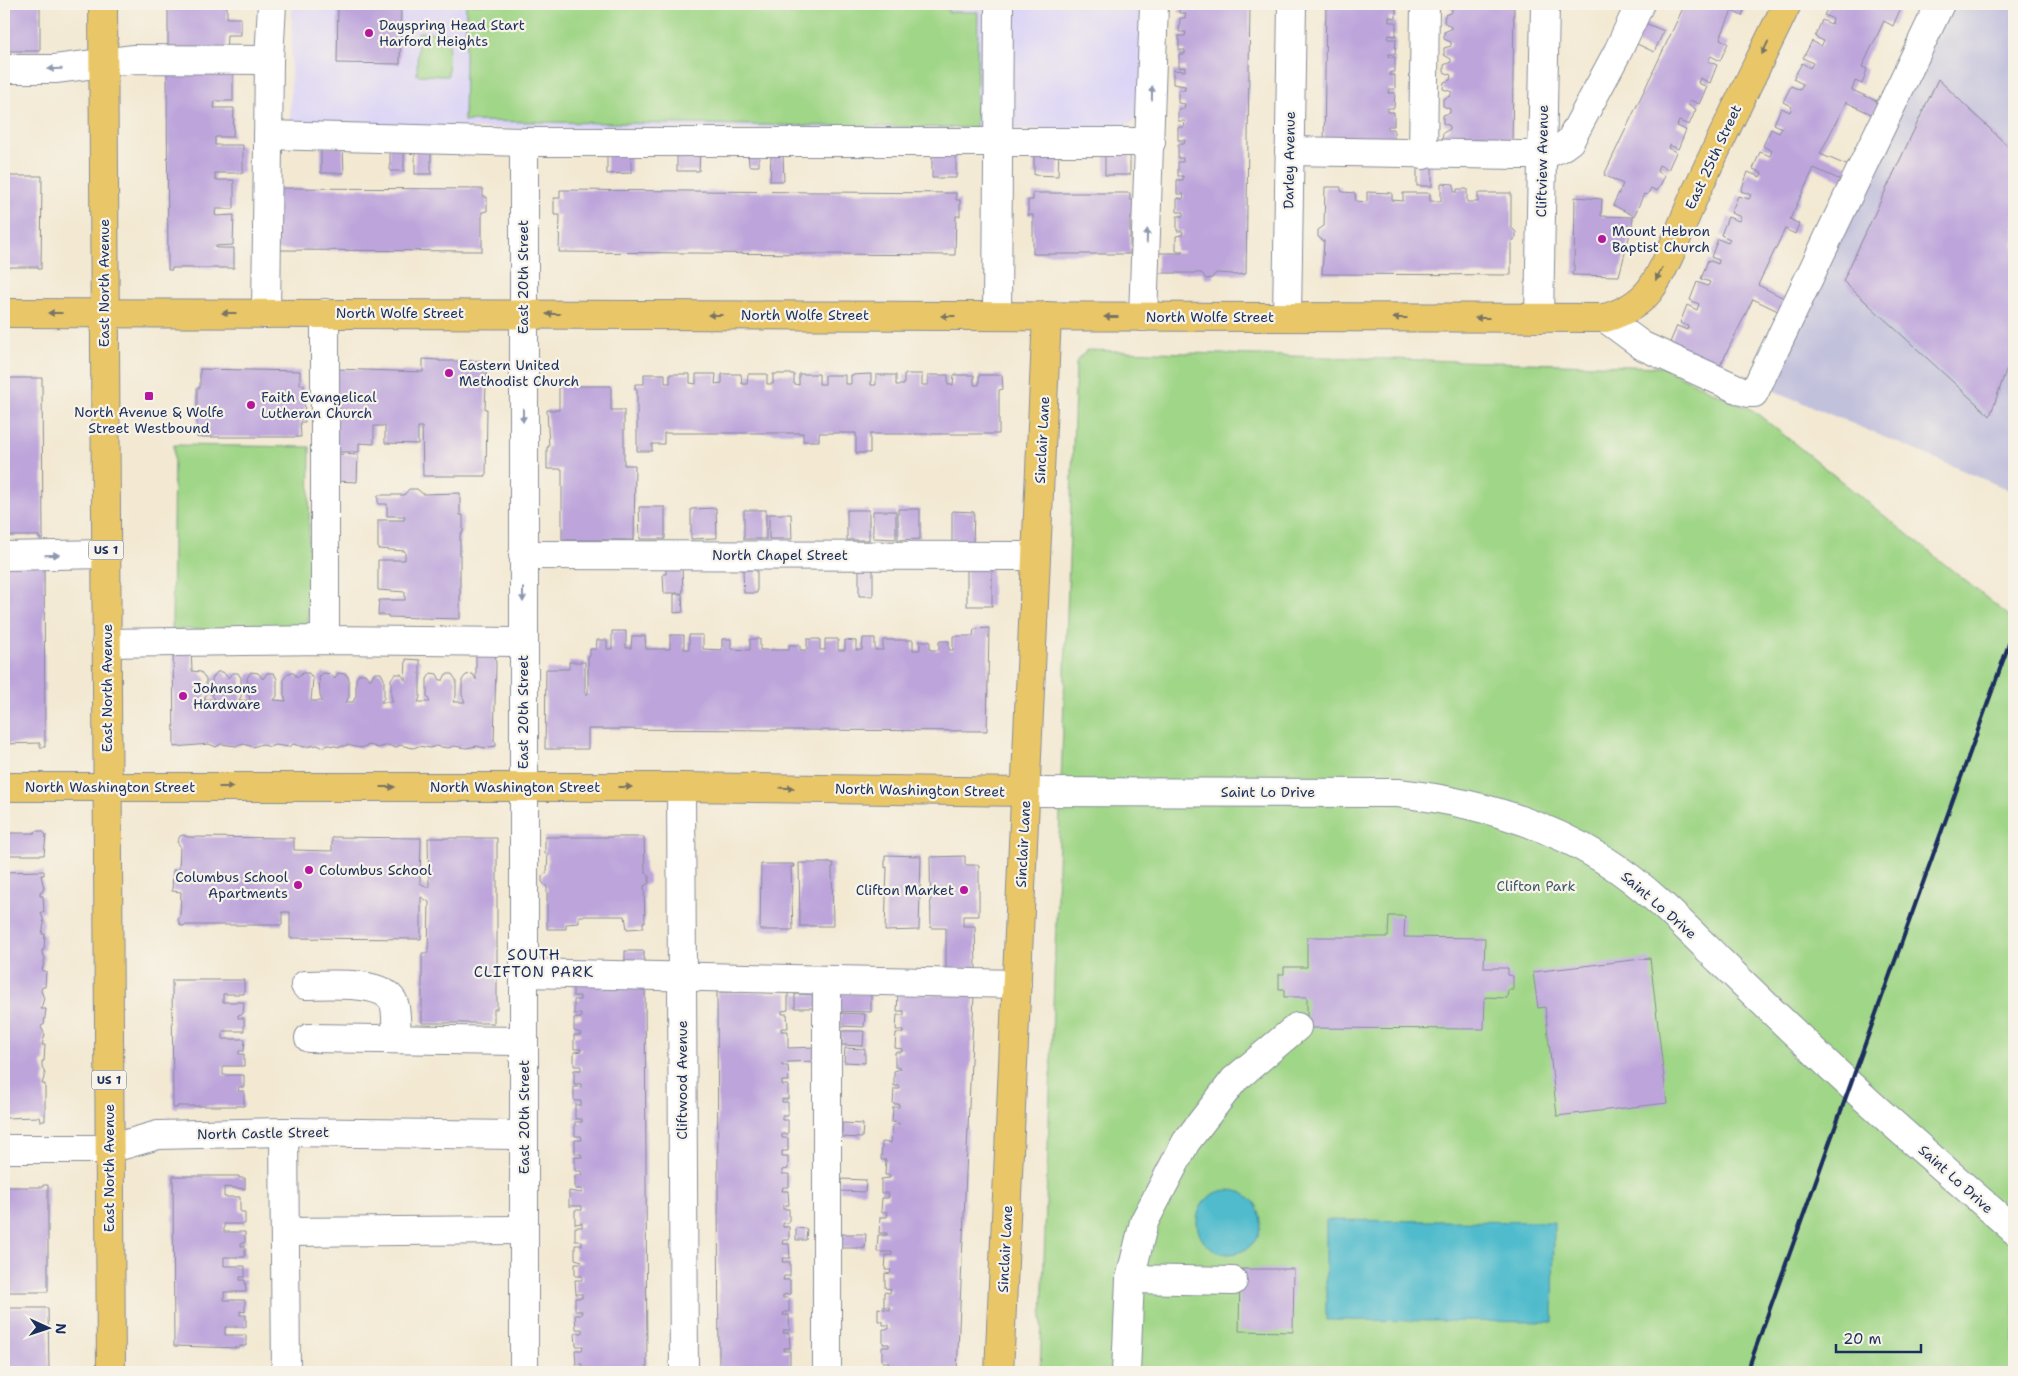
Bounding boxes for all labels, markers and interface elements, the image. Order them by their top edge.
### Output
place label: Dayspring Head Start Harford Heights [379,16,525,50]
marker: Dayspring Head Start Harford Heights [363,27,375,39]
one-way arrow [1761,41,1769,55]
one-way arrow [46,65,62,73]
one-way arrow [1148,85,1156,101]
street label: East 25th Street [1681,102,1745,212]
street label: Cliftview Avenue [1532,104,1552,217]
street label: Darley Avenue [1279,111,1299,209]
street label: East North Avenue [95,219,113,347]
street label: East 20th Street [514,220,532,334]
place label: Mount Hebron Baptist Church [1612,222,1711,256]
one-way arrow [1143,228,1151,244]
marker: Mount Hebron Baptist Church [1596,233,1608,245]
one-way arrow [1654,267,1663,280]
street label: North Wolfe Street [336,304,464,322]
street label: North Wolfe Street [741,306,869,324]
street label: North Wolfe Street [1146,308,1274,326]
one-way arrow [47,309,63,317]
one-way arrow [221,309,237,317]
one-way arrow [545,310,561,318]
one-way arrow [707,310,723,318]
one-way arrow [940,312,956,320]
one-way arrow [1102,313,1118,321]
one-way arrow [1392,314,1408,322]
one-way arrow [1474,314,1490,322]
place label: Eastern United Methodist Church [459,356,579,390]
marker: Eastern United Methodist Church [443,367,455,379]
place label: Faith Evangelical Lutheran Church [261,388,377,422]
marker: North Avenue & Wolfe Street Westbound [143,390,155,402]
street label: Sinclair Lane [1031,396,1053,484]
marker: Faith Evangelical Lutheran Church [245,399,257,411]
place label: North Avenue & Wolfe Street Westbound [74,403,224,437]
one-way arrow [519,407,527,423]
road number: US 1 [88,540,124,560]
street label: North Chapel Street [712,546,848,564]
one-way arrow [45,551,61,559]
one-way arrow [519,587,527,603]
street label: East North Avenue [98,624,116,752]
street label: East 20th Street [514,655,532,769]
place label: Johnsons Hardware [193,679,261,713]
marker: Johnsons Hardware [177,690,189,702]
street label: North Washington Street [25,778,195,796]
street label: North Washington Street [430,778,600,796]
street label: North Washington Street [835,780,1005,800]
one-way arrow [218,783,234,791]
one-way arrow [381,783,397,791]
one-way arrow [617,783,633,791]
street label: Saint Lo Drive [1221,783,1315,801]
one-way arrow [780,785,796,793]
street label: Sinclair Lane [1012,800,1034,888]
place label: Columbus School [319,861,433,879]
marker: Columbus School [303,864,315,876]
street label: Saint Lo Drive [1618,867,1701,943]
place label: Columbus School Apartments [175,868,289,902]
park label: Clifton Park [1497,877,1575,895]
marker: Columbus School Apartments [292,879,304,891]
place label: Clifton Market [856,881,954,899]
marker: Clifton Market [958,884,970,896]
district label: SOUTH CLIFTON PARK [474,945,594,982]
street label: Cliftwood Avenue [673,1020,691,1140]
street label: East 20th Street [515,1060,533,1174]
road number: US 1 [92,1070,126,1090]
street label: East North Avenue [100,1104,118,1232]
street label: North Castle Street [197,1123,329,1143]
street label: Saint Lo Drive [1915,1141,1997,1217]
street label: Sinclair Lane [994,1205,1016,1293]
north arrow [22,1304,72,1354]
scale bar [1836,1321,1920,1353]
text: N [52,1323,70,1335]
text: 20 m [1843,1329,1882,1349]

